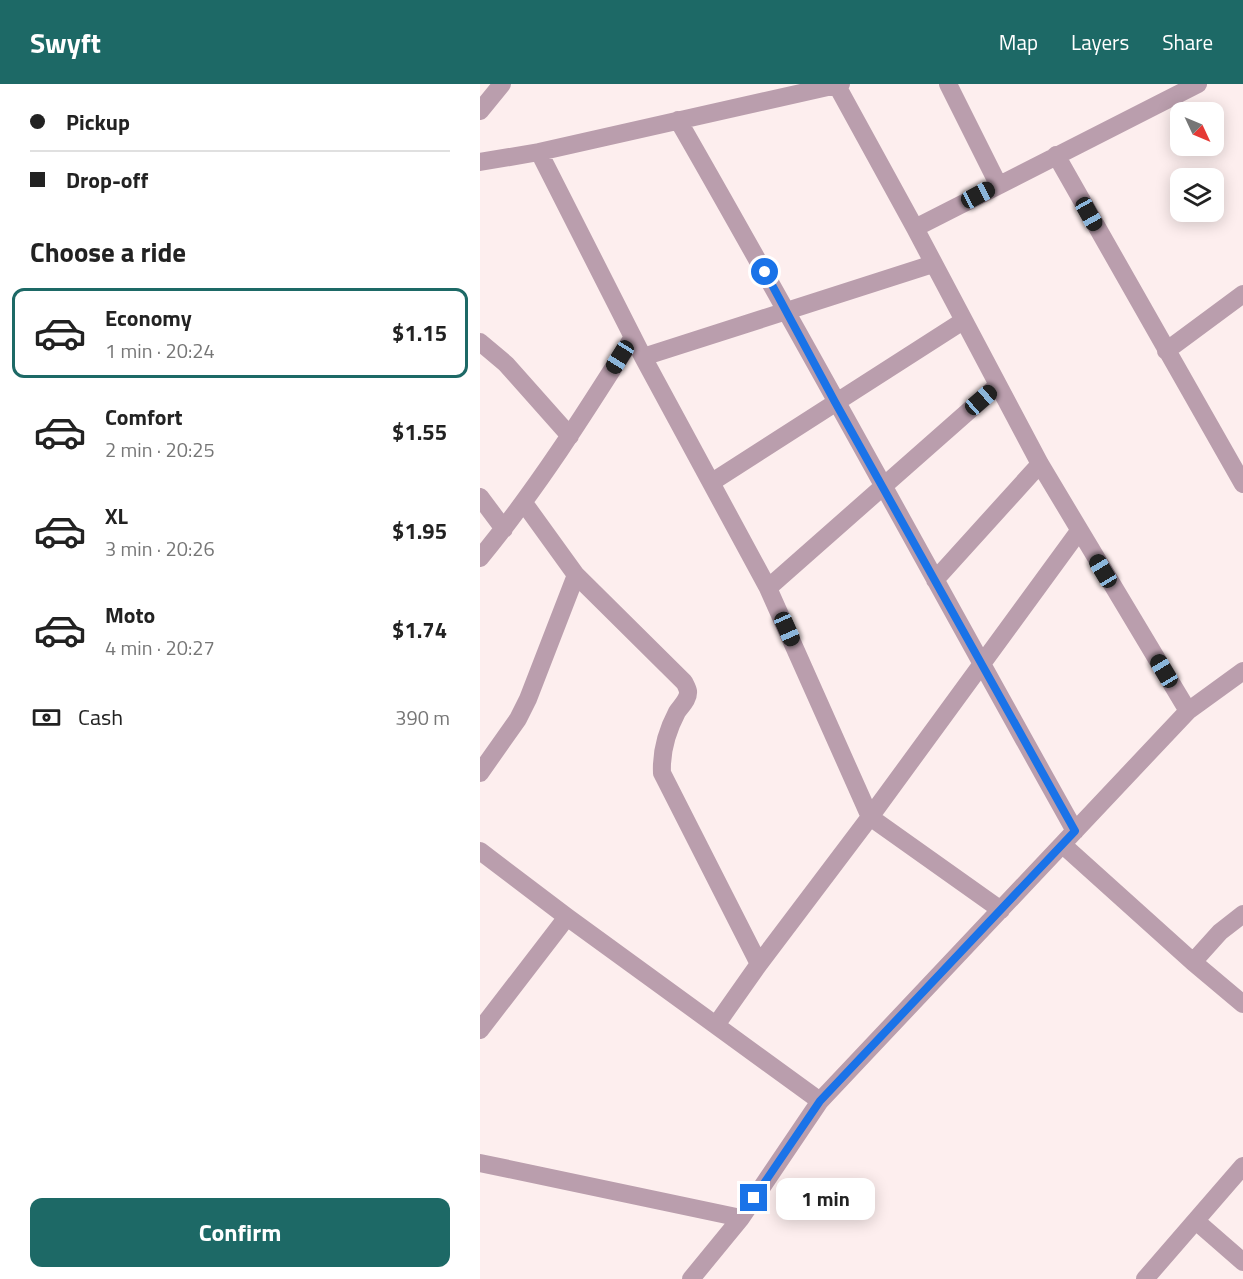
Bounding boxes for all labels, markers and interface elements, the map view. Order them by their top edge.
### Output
text: Swyft [30,21,101,64]
text: Map [999,26,1038,58]
text: Layers [1071,26,1129,58]
text: Share [1162,26,1213,58]
north arrow [1170,102,1224,156]
map controls [1170,102,1224,222]
text: Pickup [66,105,130,139]
text: Drop-off [66,163,148,197]
button: layers [1170,168,1224,222]
car [958,179,998,211]
car [1072,194,1106,234]
text: Choose a ride [30,231,186,272]
route start [751,258,778,285]
text: Economy [105,301,192,335]
icon: car [33,306,87,360]
text: $1.15 [392,316,447,350]
text: 1 min · 20:24 [105,335,215,366]
car [603,337,637,377]
car [962,381,1000,419]
text: Comfort [105,400,183,434]
icon: car [33,405,87,459]
text: $1.55 [392,415,447,449]
text: 2 min · 20:25 [105,434,215,465]
text: XL [105,499,128,533]
icon: car [33,504,87,558]
text: $1.95 [392,514,447,548]
text: 3 min · 20:26 [105,533,215,564]
car [1086,551,1120,591]
text: Moto [105,598,155,632]
icon: car [33,603,87,657]
car [771,609,803,649]
text: $1.74 [392,613,447,647]
text: 4 min · 20:27 [105,632,215,663]
car [1147,651,1181,691]
text: Cash [78,700,123,734]
icon: cash [30,701,63,734]
text: 390 m [395,702,450,733]
callout: 1 min [775,1177,874,1219]
text: 1 min [801,1183,850,1214]
route end [740,1184,767,1211]
button: Confirm [30,1198,450,1267]

